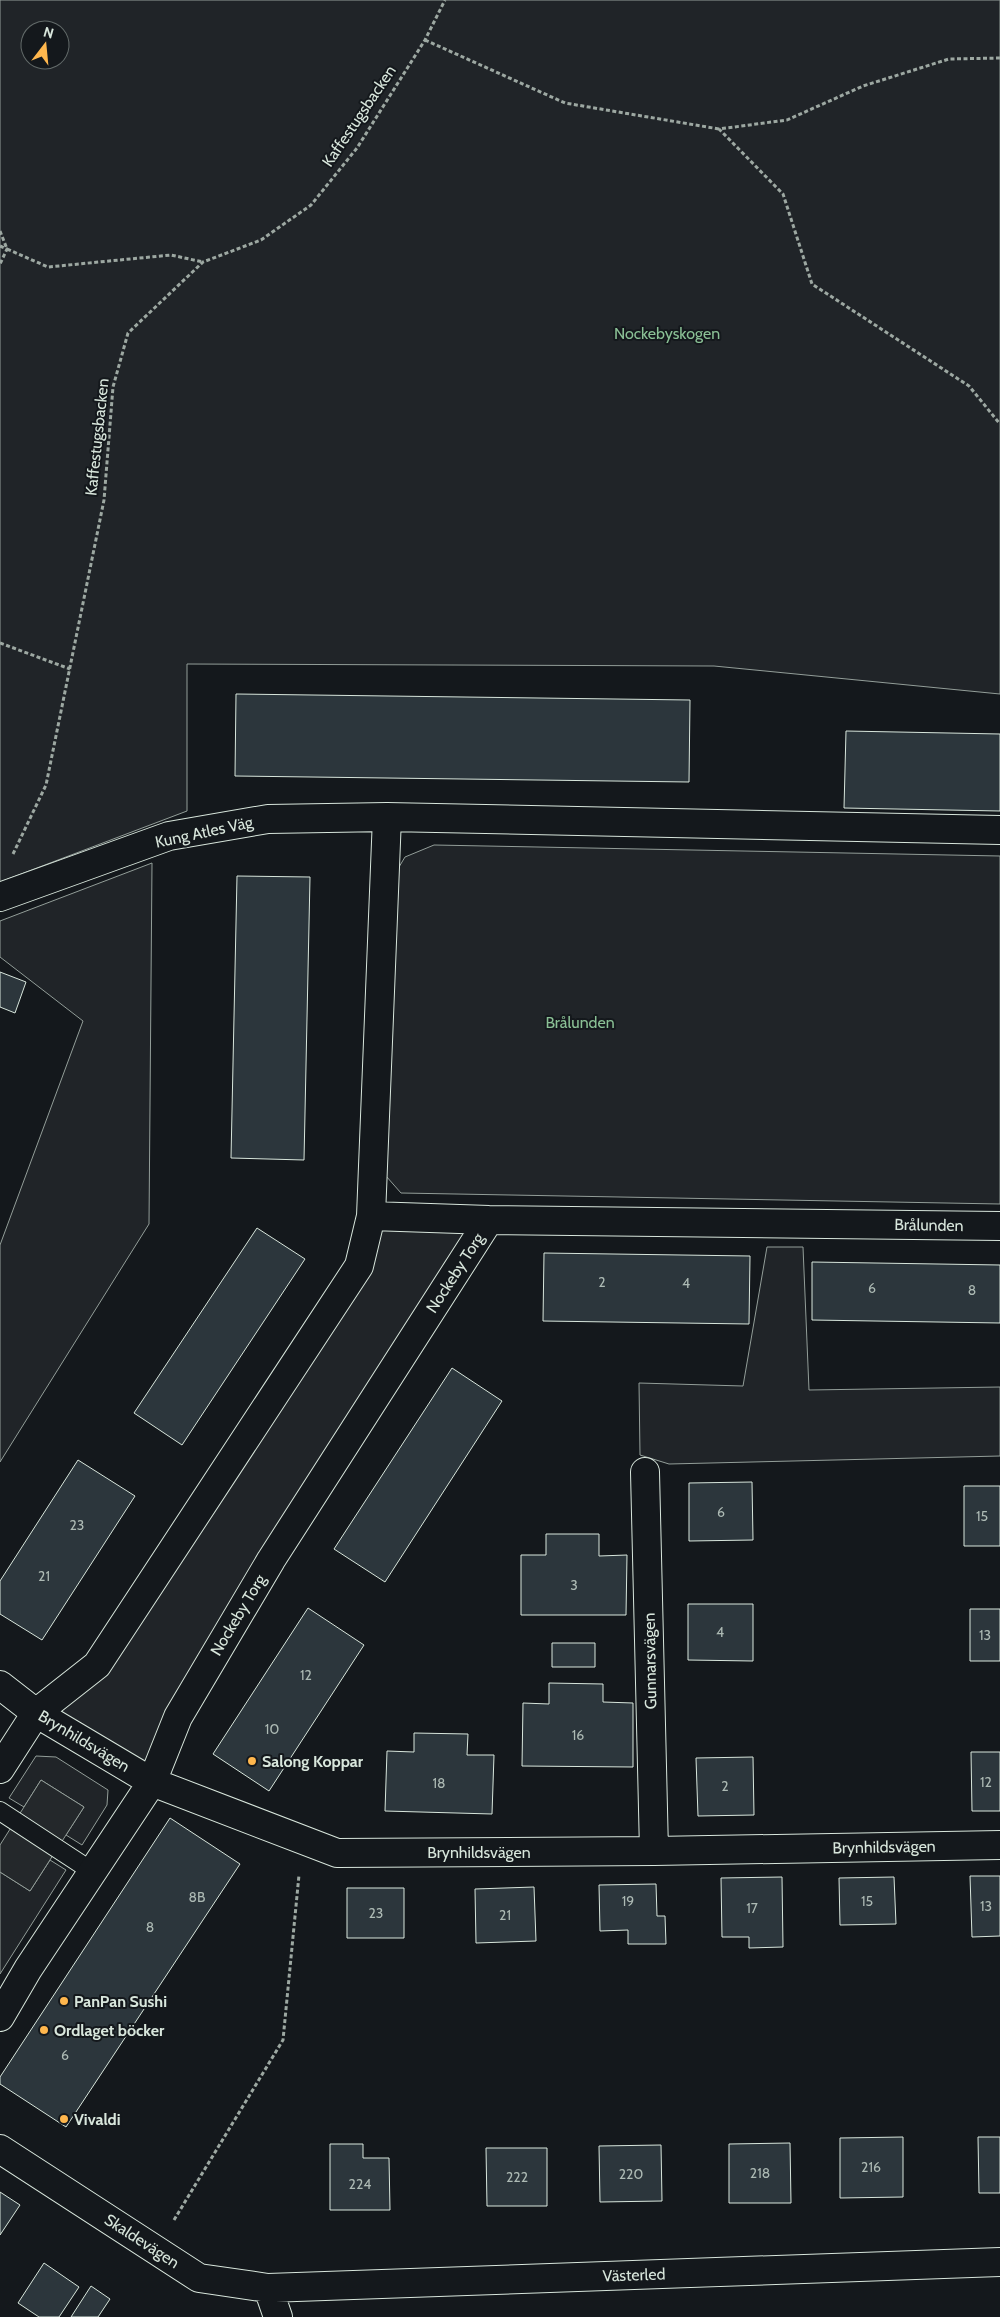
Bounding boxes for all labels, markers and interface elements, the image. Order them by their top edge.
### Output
north arrow [20,20,70,70]
text: N [41,22,56,43]
street label: Kaffestugsbacken [318,62,400,170]
park label: Nockebyskogen [614,324,720,343]
street label: Kaffestugsbacken [81,377,113,497]
street label: Kung Atles Väg [153,812,256,852]
park label: Brålunden [545,1013,615,1032]
street label: Brålunden [894,1215,964,1235]
street label: Nockeby Torg [422,1229,488,1317]
house number: 2 [598,1273,606,1291]
house number: 4 [682,1274,690,1292]
house number: 6 [868,1279,876,1297]
house number: 8 [968,1281,976,1299]
house number: 6 [717,1503,725,1521]
house number: 15 [976,1507,988,1525]
house number: 23 [70,1516,84,1534]
house number: 21 [38,1567,50,1585]
street label: Nockeby Torg [206,1570,270,1659]
house number: 3 [570,1576,578,1594]
street label: Gunnarsvägen [640,1612,660,1710]
house number: 4 [716,1623,724,1641]
house number: 13 [979,1626,991,1644]
house number: 12 [300,1666,312,1684]
street label: Brynhildsvägen [35,1706,133,1776]
house number: 10 [265,1720,279,1738]
house number: 16 [572,1726,584,1744]
place label: Salong Koppar [262,1752,364,1771]
marker: Salong Koppar [246,1755,258,1767]
house number: 12 [980,1773,992,1791]
house number: 18 [432,1774,446,1792]
house number: 2 [721,1777,729,1795]
street label: Brynhildsvägen [832,1837,936,1857]
street label: Brynhildsvägen [427,1843,531,1862]
house number: 8B [189,1888,205,1906]
house number: 19 [622,1892,634,1910]
house number: 15 [861,1892,873,1910]
house number: 13 [980,1897,992,1915]
house number: 17 [746,1899,758,1917]
house number: 23 [369,1904,383,1922]
house number: 21 [499,1906,511,1924]
house number: 8 [146,1918,154,1936]
place label: PanPan Sushi [74,1992,167,2011]
marker: PanPan Sushi [58,1995,70,2007]
place label: Ordlaget böcker [54,2021,165,2040]
marker: Ordlaget böcker [38,2024,50,2036]
house number: 6 [61,2046,69,2064]
place label: Vivaldi [74,2110,121,2129]
marker: Vivaldi [58,2113,70,2125]
house number: 216 [861,2158,881,2176]
house number: 218 [750,2164,770,2182]
house number: 220 [619,2165,643,2183]
house number: 222 [506,2168,528,2186]
house number: 224 [349,2175,371,2193]
street label: Skaldevägen [101,2210,183,2272]
street label: Västerled [602,2264,666,2286]

